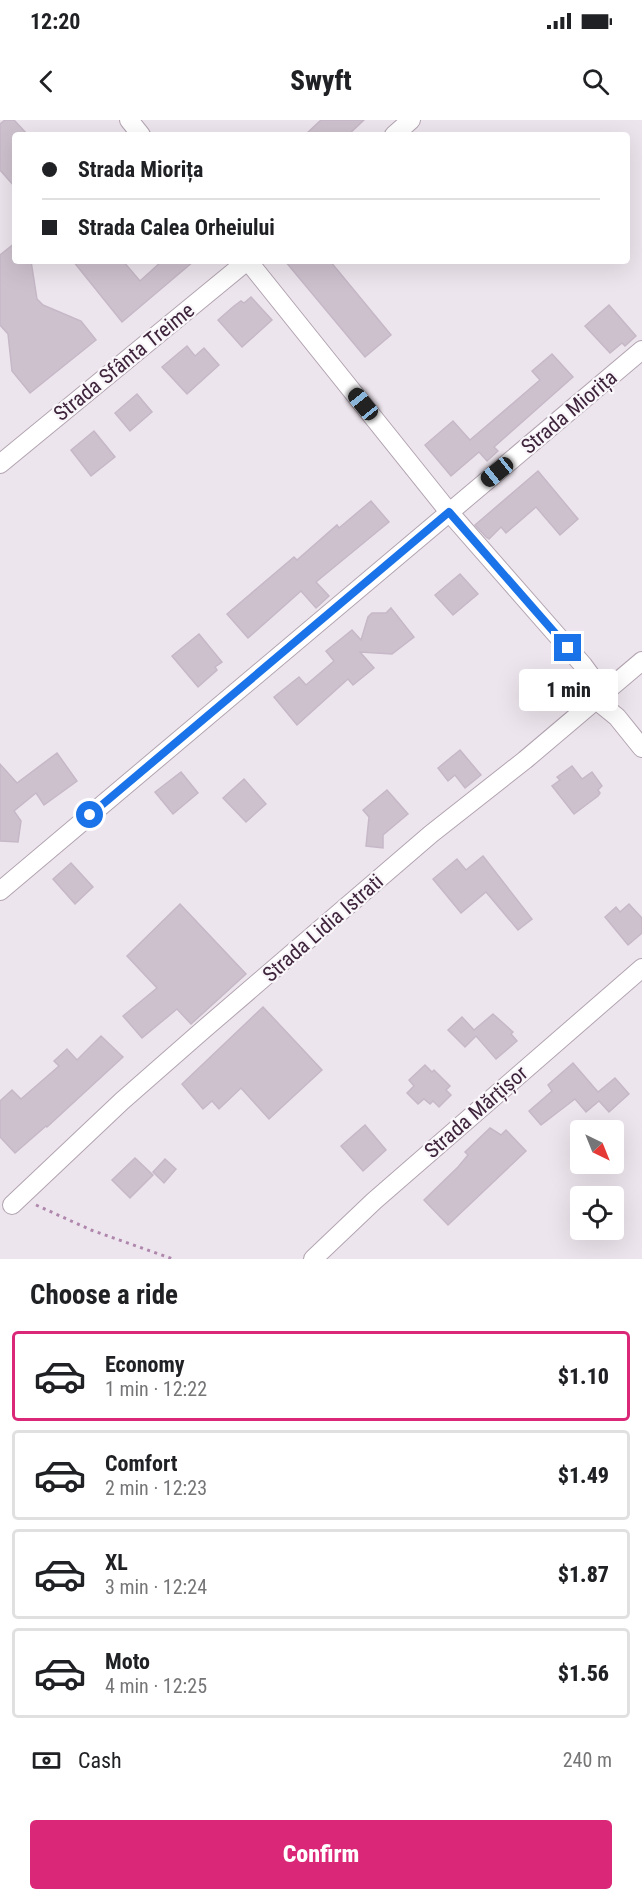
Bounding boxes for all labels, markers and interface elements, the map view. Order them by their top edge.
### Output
text: 12:20 [30,9,81,34]
icon: back [30,65,63,98]
text: Swyft [290,65,352,97]
icon: search [579,65,612,98]
text: Strada Miorița [78,157,203,182]
text: Strada Calea Orheiului [78,215,275,240]
street label: Strada Sfânta Treime [49,298,199,426]
street label: Strada Miorița [516,365,622,460]
car [345,384,381,424]
car [477,454,517,490]
route end [554,634,581,661]
callout: 1 min [518,669,618,711]
text: 1 min [546,678,591,702]
route start [76,801,103,828]
street label: Strada Lidia Istrati [258,869,388,987]
street label: Strada Mărțișor [420,1061,533,1164]
north arrow [570,1120,624,1174]
map controls [570,1120,624,1240]
button: locate [570,1186,624,1240]
text: Choose a ride [30,1279,178,1311]
icon: car [33,1349,87,1403]
text: Economy [105,1352,185,1377]
text: $1.10 [558,1364,609,1389]
text: 1 min · 12:22 [105,1377,207,1401]
icon: car [33,1448,87,1502]
text: Comfort [105,1451,178,1476]
text: $1.49 [558,1463,609,1488]
text: 2 min · 12:23 [105,1476,207,1500]
icon: car [33,1547,87,1601]
text: XL [105,1550,128,1575]
text: $1.87 [558,1562,609,1587]
text: 3 min · 12:24 [105,1575,207,1599]
icon: car [33,1646,87,1700]
text: Moto [105,1649,150,1674]
text: $1.56 [558,1661,609,1686]
text: 4 min · 12:25 [105,1674,207,1698]
icon: cash [30,1744,63,1777]
text: Cash [78,1748,122,1773]
text: 240 m [563,1748,612,1772]
button: Confirm [30,1820,612,1889]

